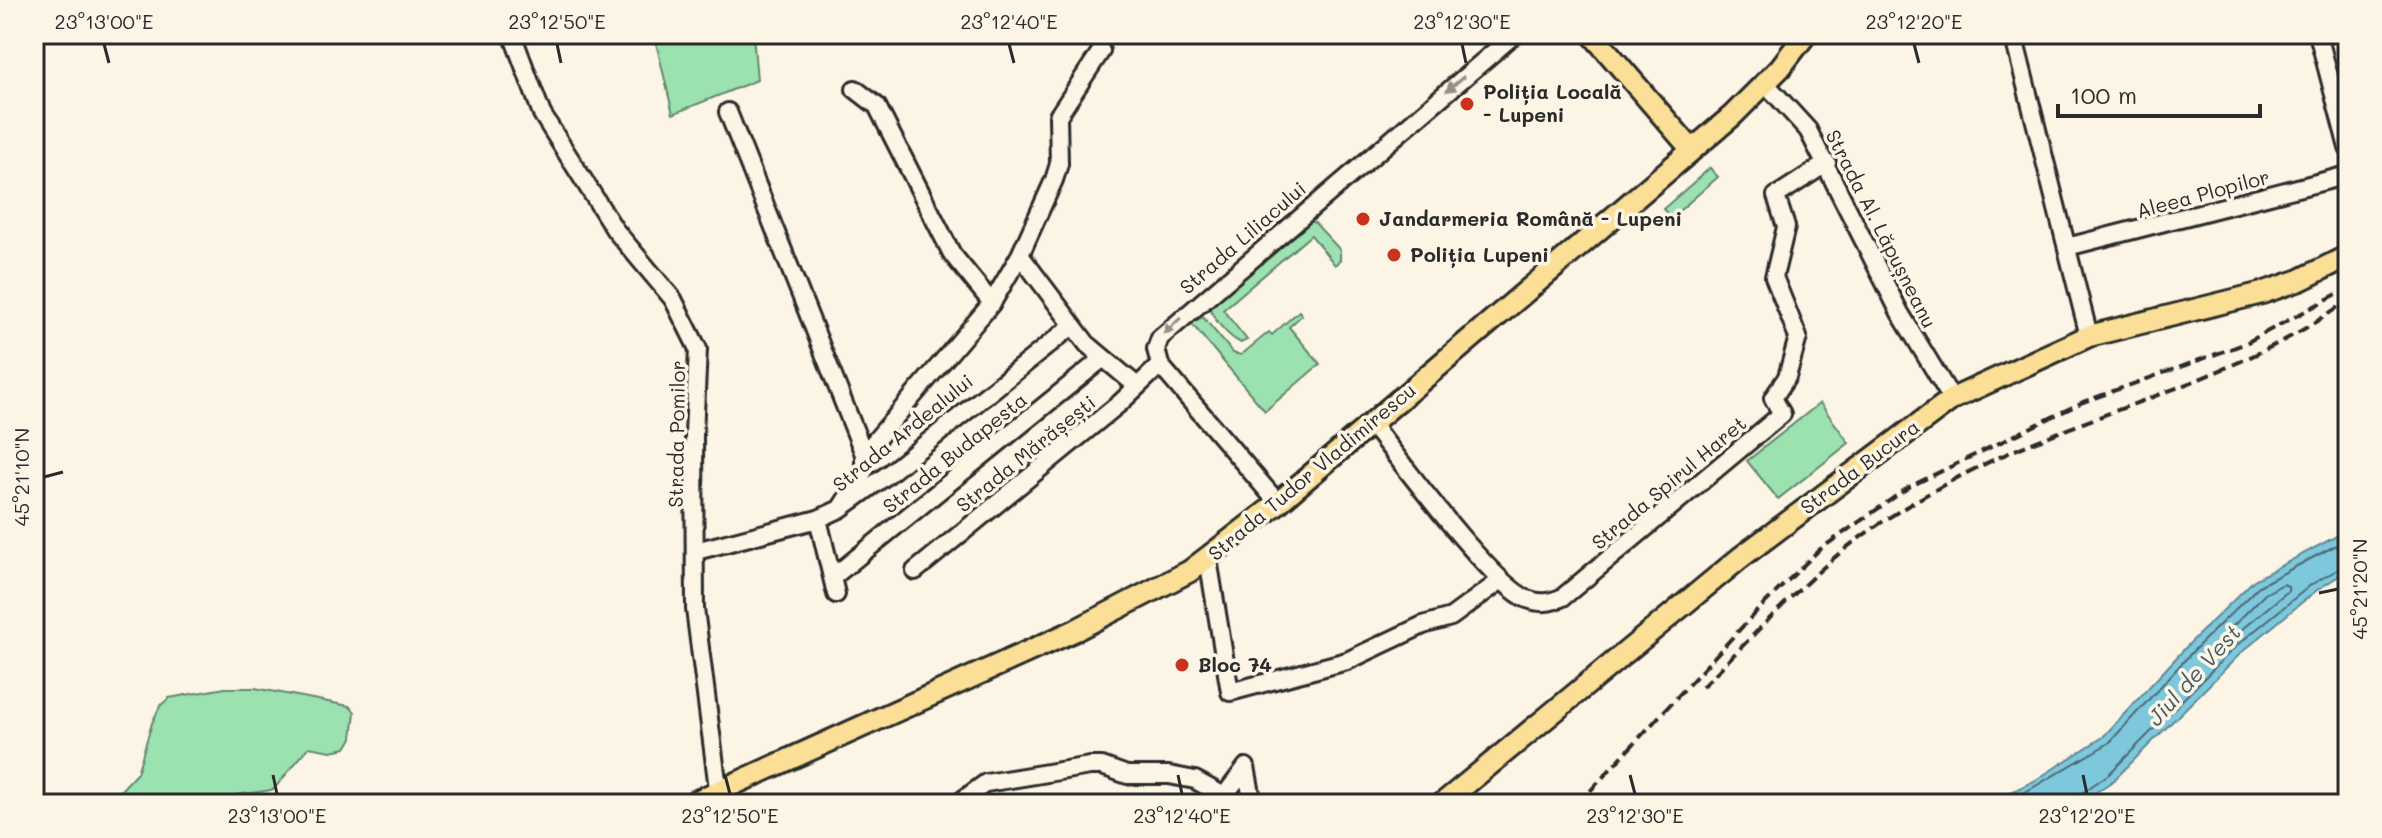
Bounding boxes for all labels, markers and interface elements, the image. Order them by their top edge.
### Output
text: 23°13'00"E [55,8,153,34]
text: 23°12'50"E [508,8,606,34]
text: 23°12'40"E [960,8,1058,34]
text: 23°12'30"E [1413,8,1511,34]
text: 23°12'20"E [1865,8,1963,34]
scale bar [2058,68,2260,118]
one-way arrow [1445,75,1465,92]
place label: Poliția Locală - Lupeni [1483,78,1622,127]
text: 100 m [2070,79,2137,110]
marker: Poliția Locală - Lupeni [1458,95,1476,113]
street label: Strada Al. Lăpușneanu [1820,125,1943,333]
street label: Aleea Plopilor [2133,163,2272,223]
street label: Strada Liliacului [1174,175,1311,299]
place label: Jandarmeria Română - Lupeni [1379,205,1682,231]
marker: Jandarmeria Română - Lupeni [1354,210,1372,228]
place label: Poliția Lupeni [1410,241,1549,268]
marker: Poliția Lupeni [1385,246,1403,264]
one-way arrow [1163,317,1182,335]
street label: Strada Pomilor [662,360,690,508]
street label: Strada Ardealului [827,368,978,497]
street label: Strada Tudor Vladimirescu [1202,377,1421,566]
street label: Strada Budapesta [877,386,1032,518]
street label: Strada Mărășești [950,389,1101,518]
street label: Strada Spirul Haret [1586,410,1751,555]
street label: Strada Bucura [1795,413,1924,520]
text: 45°21'10"N [8,428,34,526]
text: 45°21'20"N [2346,539,2372,639]
water label: Jiul de Vest [2140,618,2247,731]
place label: Bloc 74 [1198,651,1272,677]
marker: Bloc 74 [1173,656,1191,674]
text: 23°13'00"E [228,802,326,828]
text: 23°12'50"E [681,802,779,828]
text: 23°12'40"E [1133,802,1231,828]
text: 23°12'30"E [1586,802,1684,828]
text: 23°12'20"E [2038,802,2136,828]

